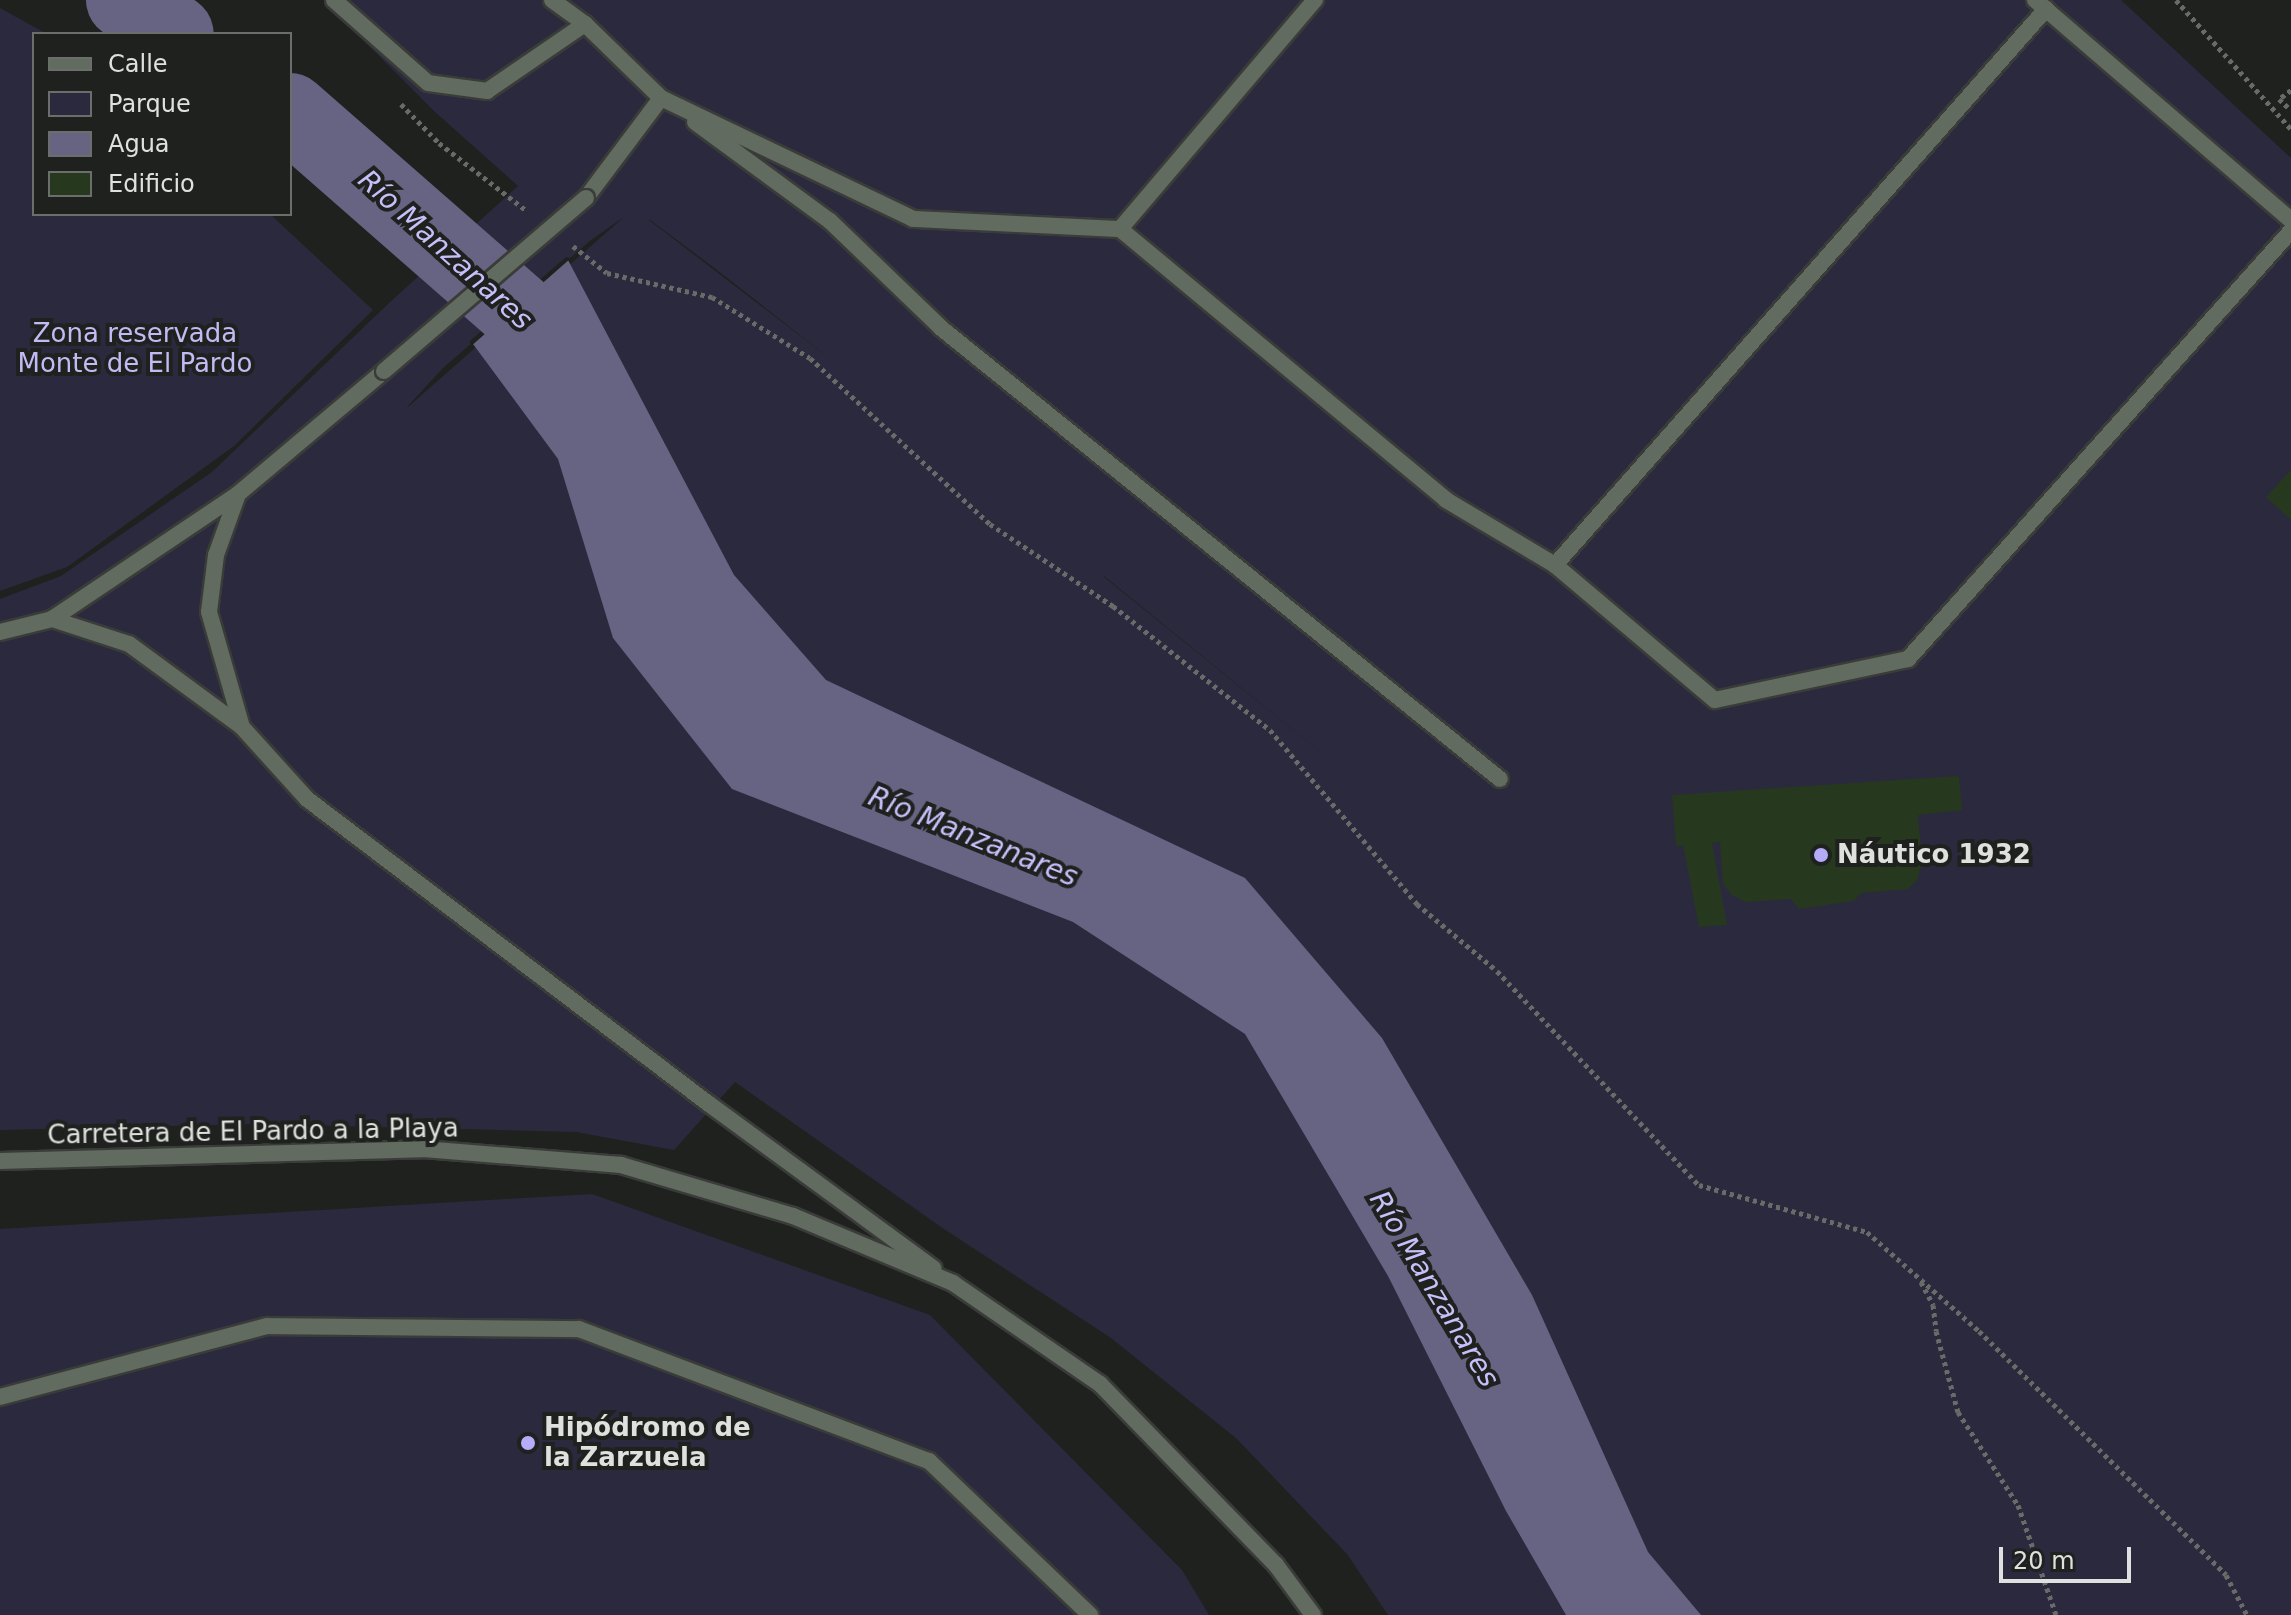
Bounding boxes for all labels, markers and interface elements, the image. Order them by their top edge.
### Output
legend [32,32,292,216]
text: Calle [108,50,168,78]
text: Parque [108,90,191,118]
text: Agua [108,130,170,158]
water label: Río Manzanares [351,163,539,337]
text: Edificio [108,170,195,198]
park label: Zona reservada Monte de El Pardo [17,318,253,380]
water label: Río Manzanares [864,780,1082,894]
place label: Náutico 1932 [1837,839,2031,871]
marker: Náutico 1932 [1812,846,1830,864]
street label: Carretera de El Pardo a la Playa [47,1113,459,1151]
water label: Río Manzanares [1362,1185,1506,1393]
place label: Hipódromo de la Zarzuela [544,1412,751,1474]
marker: Hipódromo de la Zarzuela [519,1434,537,1452]
scale bar [2003,1531,2135,1581]
text: 20 m [2013,1547,2075,1575]

